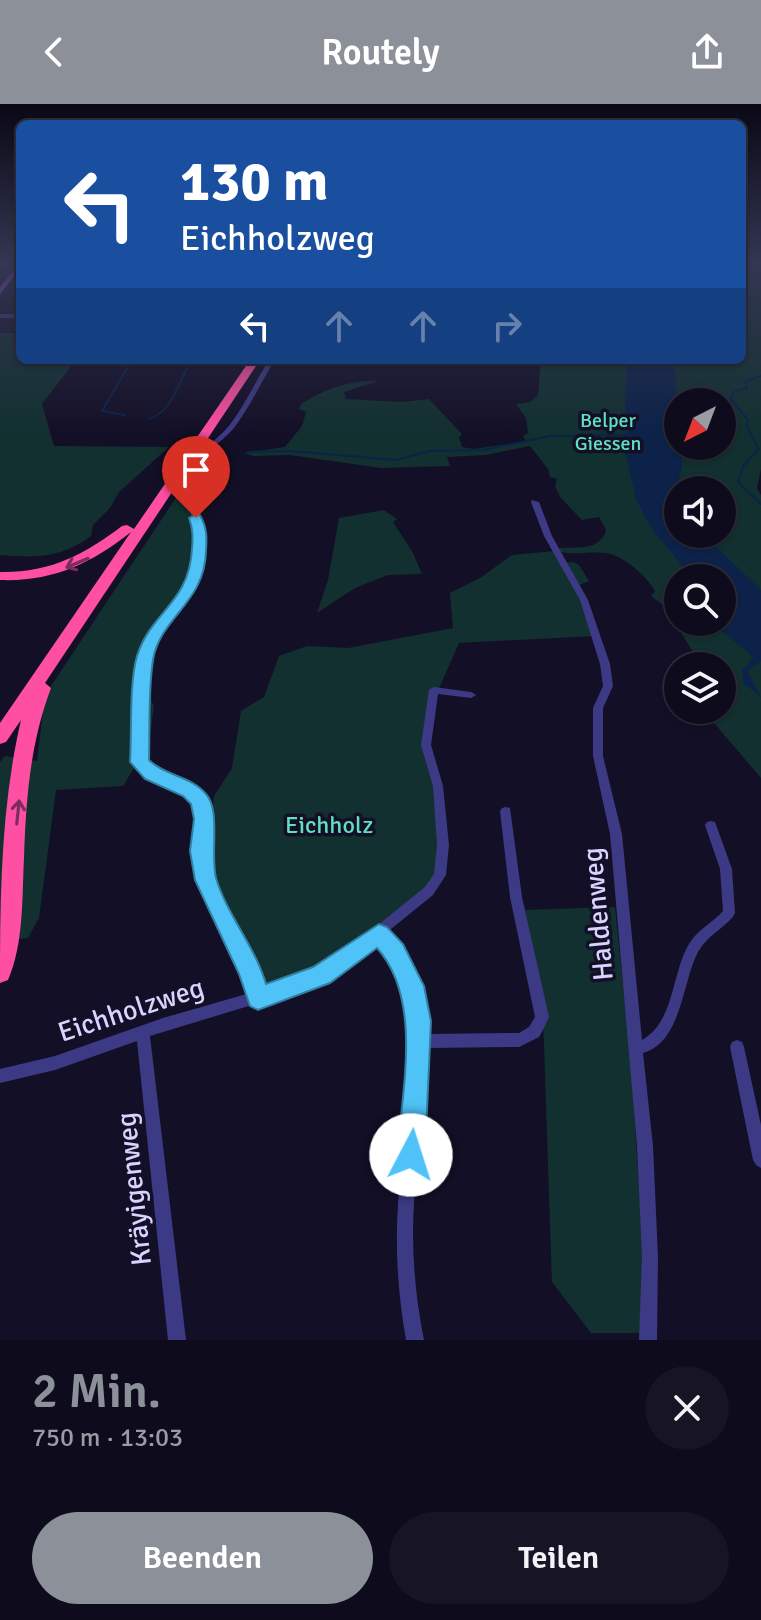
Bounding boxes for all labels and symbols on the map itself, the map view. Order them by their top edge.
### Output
north arrow [664,388,736,460]
park label: Belper Giessen [575,408,641,456]
pin [162,436,230,518]
one-way arrow [65,557,89,572]
one-way arrow [10,799,25,826]
park label: Eichholz [285,810,373,840]
street label: Haldenweg [575,846,621,982]
street label: Eichholzweg [54,970,208,1050]
street label: Kräyigenweg [109,1111,159,1267]
position arrow [369,1113,453,1197]

